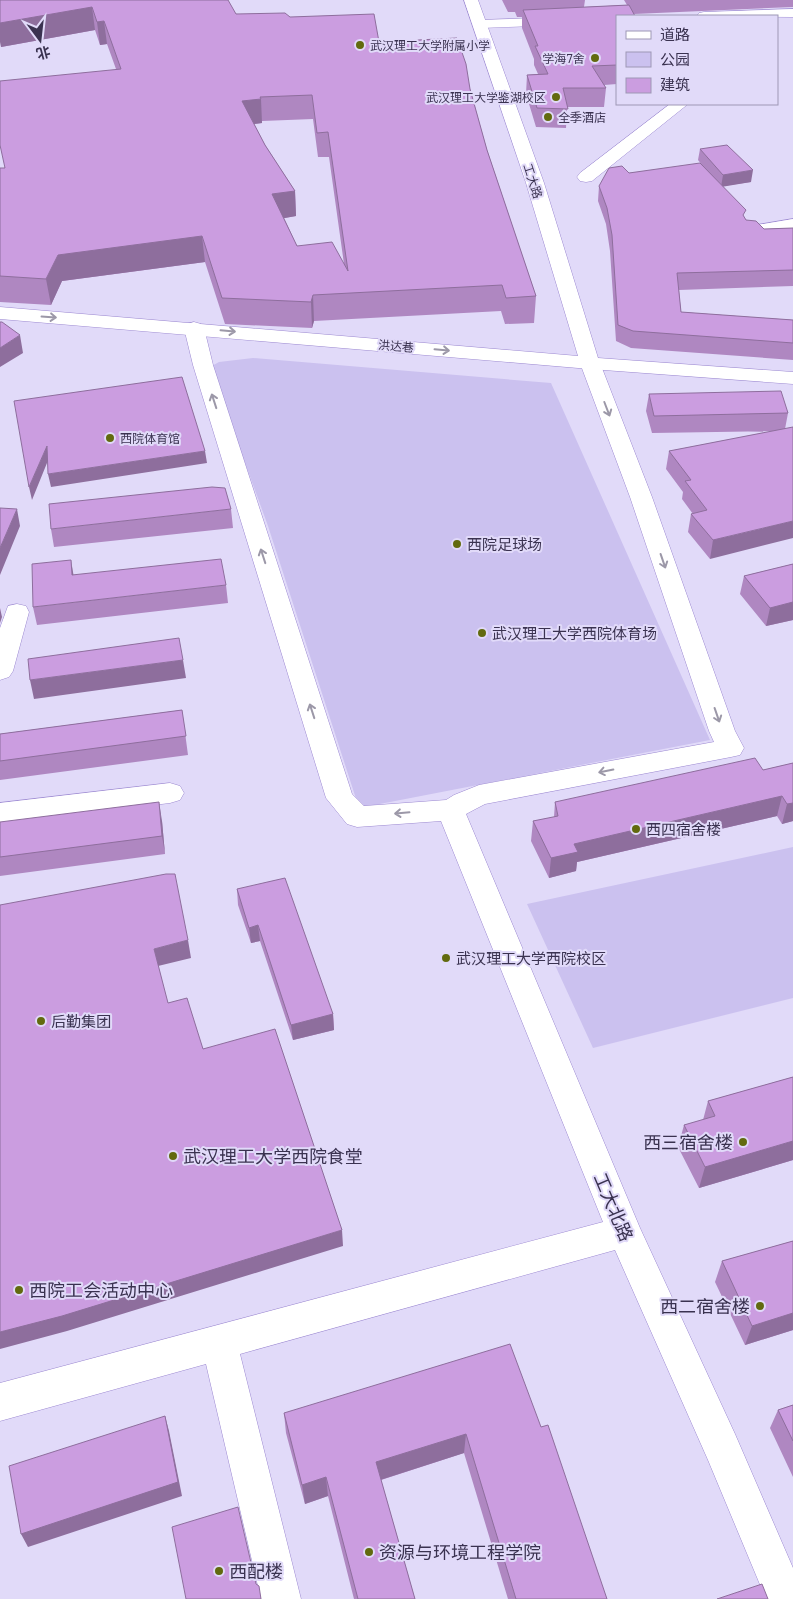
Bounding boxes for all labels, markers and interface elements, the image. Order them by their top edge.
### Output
north arrow [15,15,65,65]
legend [616,15,778,105]
text: 道路 [660,24,690,44]
place label: 武汉理工大学附属小学 [370,37,490,54]
marker: 武汉理工大学附属小学 [354,39,366,51]
text: 北 [34,42,53,64]
text: 公园 [660,49,690,69]
place label: 学海7舍 [542,50,585,67]
marker: 学海7舍 [589,52,601,64]
text: 建筑 [660,74,690,94]
place label: 武汉理工大学鉴湖校区 [426,89,546,106]
marker: 武汉理工大学鉴湖校区 [550,91,562,103]
place label: 全季酒店 [558,109,606,126]
marker: 全季酒店 [542,111,554,123]
street label: 工大路 [519,161,547,201]
one-way arrow [40,312,56,321]
one-way arrow [220,326,236,336]
street label: 洪达巷 [377,336,415,356]
one-way arrow [434,345,450,355]
one-way arrow [209,394,218,409]
one-way arrow [603,401,613,416]
place label: 西院体育馆 [120,430,180,447]
marker: 西院体育馆 [104,432,116,444]
place label: 西院足球场 [467,534,542,554]
marker: 西院足球场 [451,538,463,550]
one-way arrow [258,549,267,564]
one-way arrow [659,553,669,569]
place label: 武汉理工大学西院体育场 [492,623,657,643]
marker: 武汉理工大学西院体育场 [476,627,488,639]
one-way arrow [307,704,316,719]
one-way arrow [713,707,722,722]
one-way arrow [599,767,615,777]
one-way arrow [395,808,411,818]
place label: 西四宿舍楼 [646,819,721,839]
marker: 西四宿舍楼 [630,823,642,835]
place label: 武汉理工大学西院校区 [456,948,606,968]
marker: 武汉理工大学西院校区 [440,952,452,964]
place label: 后勤集团 [51,1011,111,1031]
marker: 后勤集团 [35,1015,47,1027]
place label: 西三宿舍楼 [643,1130,733,1154]
marker: 西三宿舍楼 [737,1136,749,1148]
place label: 武汉理工大学西院食堂 [183,1144,363,1168]
marker: 武汉理工大学西院食堂 [167,1150,179,1162]
street label: 工大北路 [589,1169,639,1245]
place label: 西院工会活动中心 [29,1278,173,1302]
marker: 西院工会活动中心 [13,1284,25,1296]
place label: 西二宿舍楼 [660,1294,750,1318]
marker: 西二宿舍楼 [754,1300,766,1312]
place label: 资源与环境工程学院 [379,1540,541,1564]
marker: 资源与环境工程学院 [363,1546,375,1558]
place label: 西配楼 [229,1559,283,1583]
marker: 西配楼 [213,1565,225,1577]

